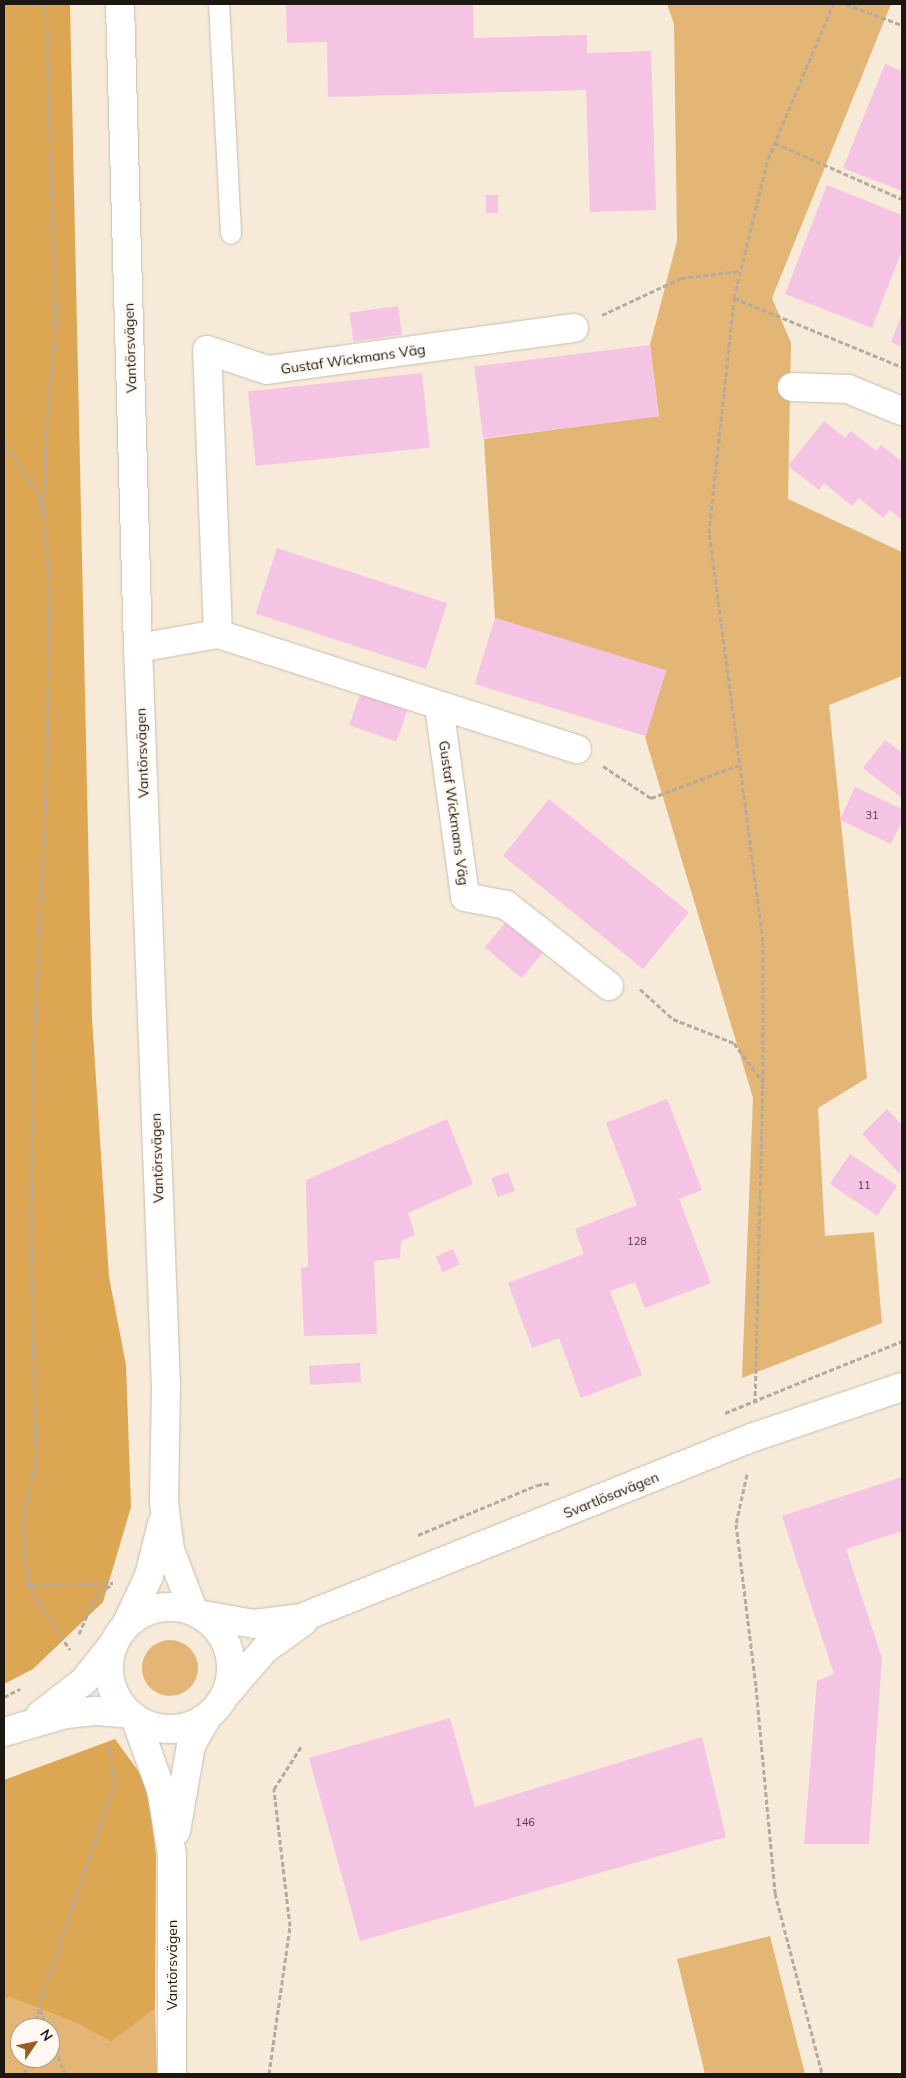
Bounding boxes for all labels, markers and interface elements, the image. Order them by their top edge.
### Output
street label: Vantörsvägen [120,303,140,393]
street label: Gustaf Wickmans Väg [280,341,426,377]
street label: Vantörsvägen [132,708,152,798]
street label: Gustaf Wickmans Väg [436,740,472,886]
house number: 31 [865,808,879,822]
street label: Vantörsvägen [147,1113,167,1203]
house number: 11 [857,1178,871,1192]
house number: 128 [627,1234,647,1248]
street label: Svartlösavägen [561,1468,661,1522]
house number: 146 [515,1815,535,1829]
street label: Vantörsvägen [164,1920,180,2010]
north arrow [10,2018,60,2068]
text: N [36,2026,57,2045]

